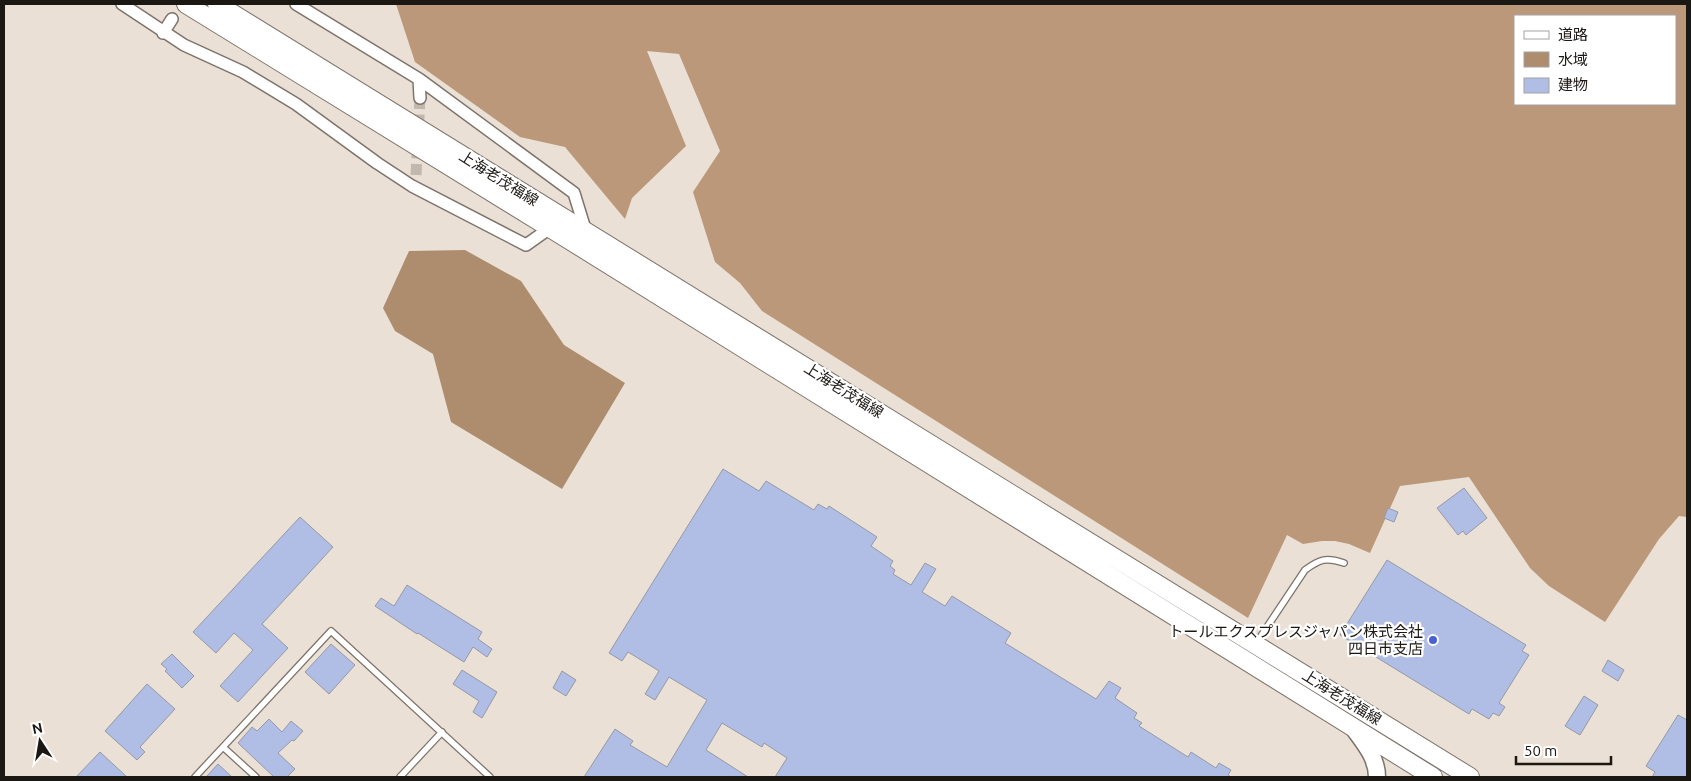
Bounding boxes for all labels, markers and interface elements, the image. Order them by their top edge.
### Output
legend [1514,15,1676,105]
text: 道路 [1558,26,1588,43]
text: 水域 [1558,51,1588,68]
text: 建物 [1558,76,1588,93]
street label: 上海老茂福線 [456,147,542,209]
street label: 上海老茂福線 [801,359,887,421]
place label: トールエクスプレスジャパン株式会社 四日市支店 [1168,623,1423,657]
marker: トールエクスプレスジャパン株式会社 四日市支店 [1427,634,1439,646]
street label: 上海老茂福線 [1299,666,1385,728]
north arrow [15,716,65,766]
text: N [31,719,44,737]
scale bar [1516,734,1611,766]
text: 50 m [1524,742,1557,759]

